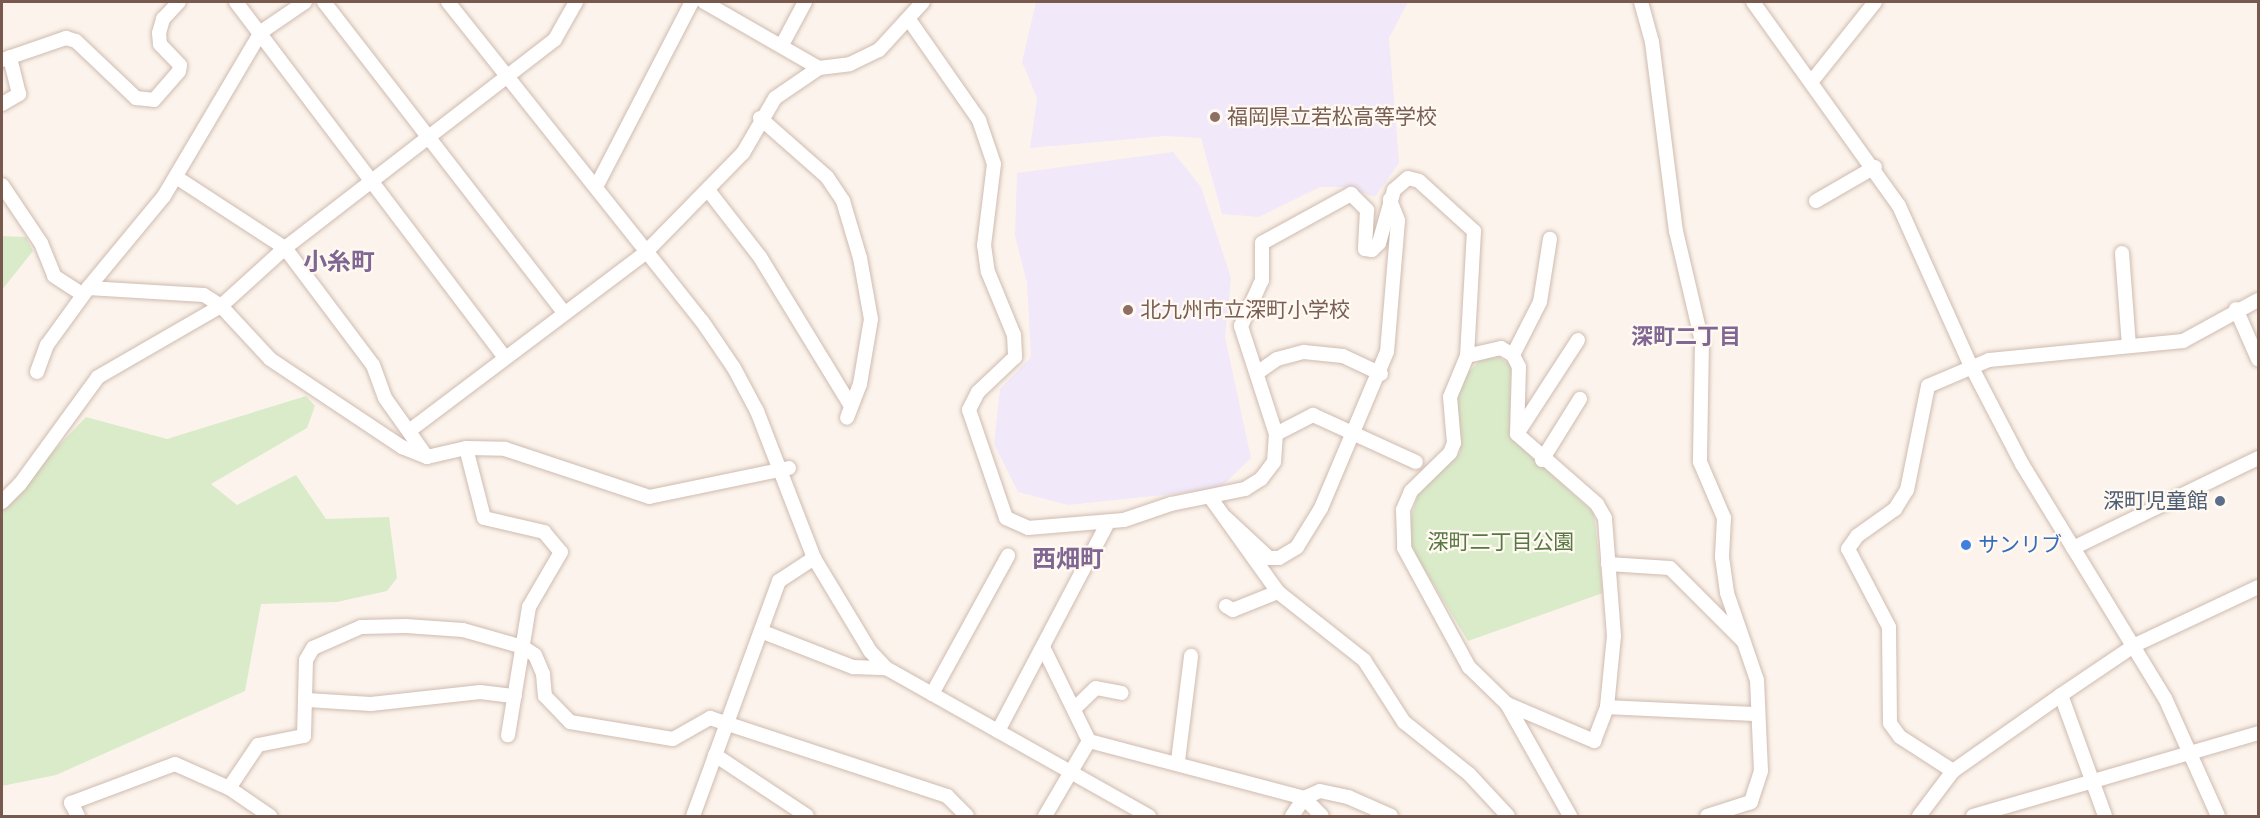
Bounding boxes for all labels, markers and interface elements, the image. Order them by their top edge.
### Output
place label: 福岡県立若松高等学校 [1227,104,1437,130]
marker: 福岡県立若松高等学校 [1208,110,1222,124]
district label: 小糸町 [303,248,375,276]
place label: 北九州市立深町小学校 [1140,297,1350,323]
marker: 北九州市立深町小学校 [1121,303,1135,317]
district label: 深町二丁目 [1631,324,1741,350]
place label: 深町児童館 [2103,488,2208,514]
marker: 深町児童館 [2213,494,2227,508]
park label: 深町二丁目公園 [1428,529,1574,555]
place label: サンリブ [1978,532,2062,558]
marker: サンリブ [1959,538,1973,552]
district label: 西畑町 [1032,545,1104,573]

